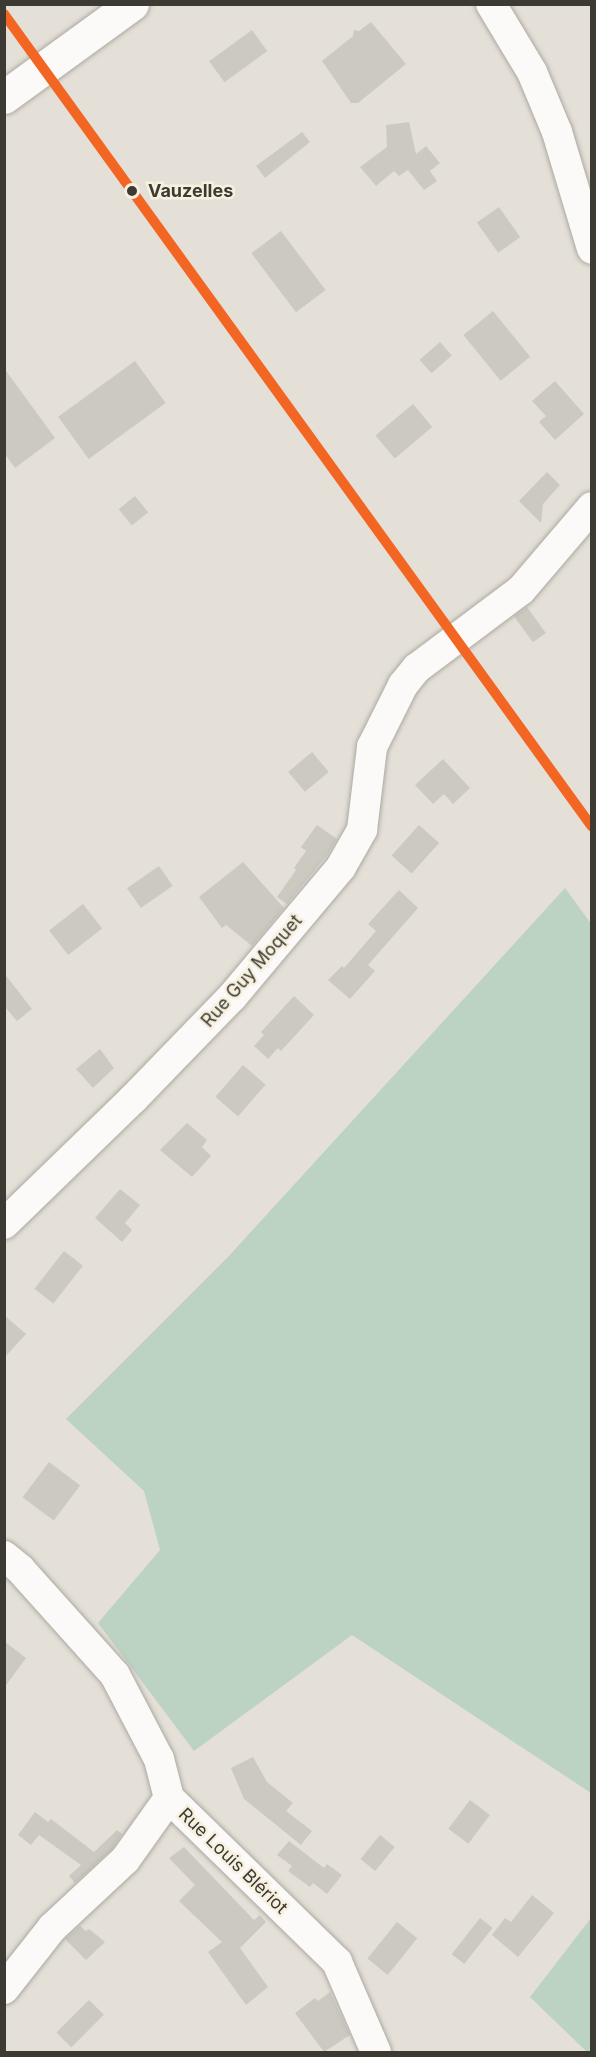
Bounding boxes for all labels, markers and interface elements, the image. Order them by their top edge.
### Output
marker: Vauzelles [121,180,143,202]
place label: Vauzelles [148,180,233,202]
street label: Rue Guy Moquet [197,910,307,1032]
street label: Rue Louis Blériot [174,1804,292,1918]

